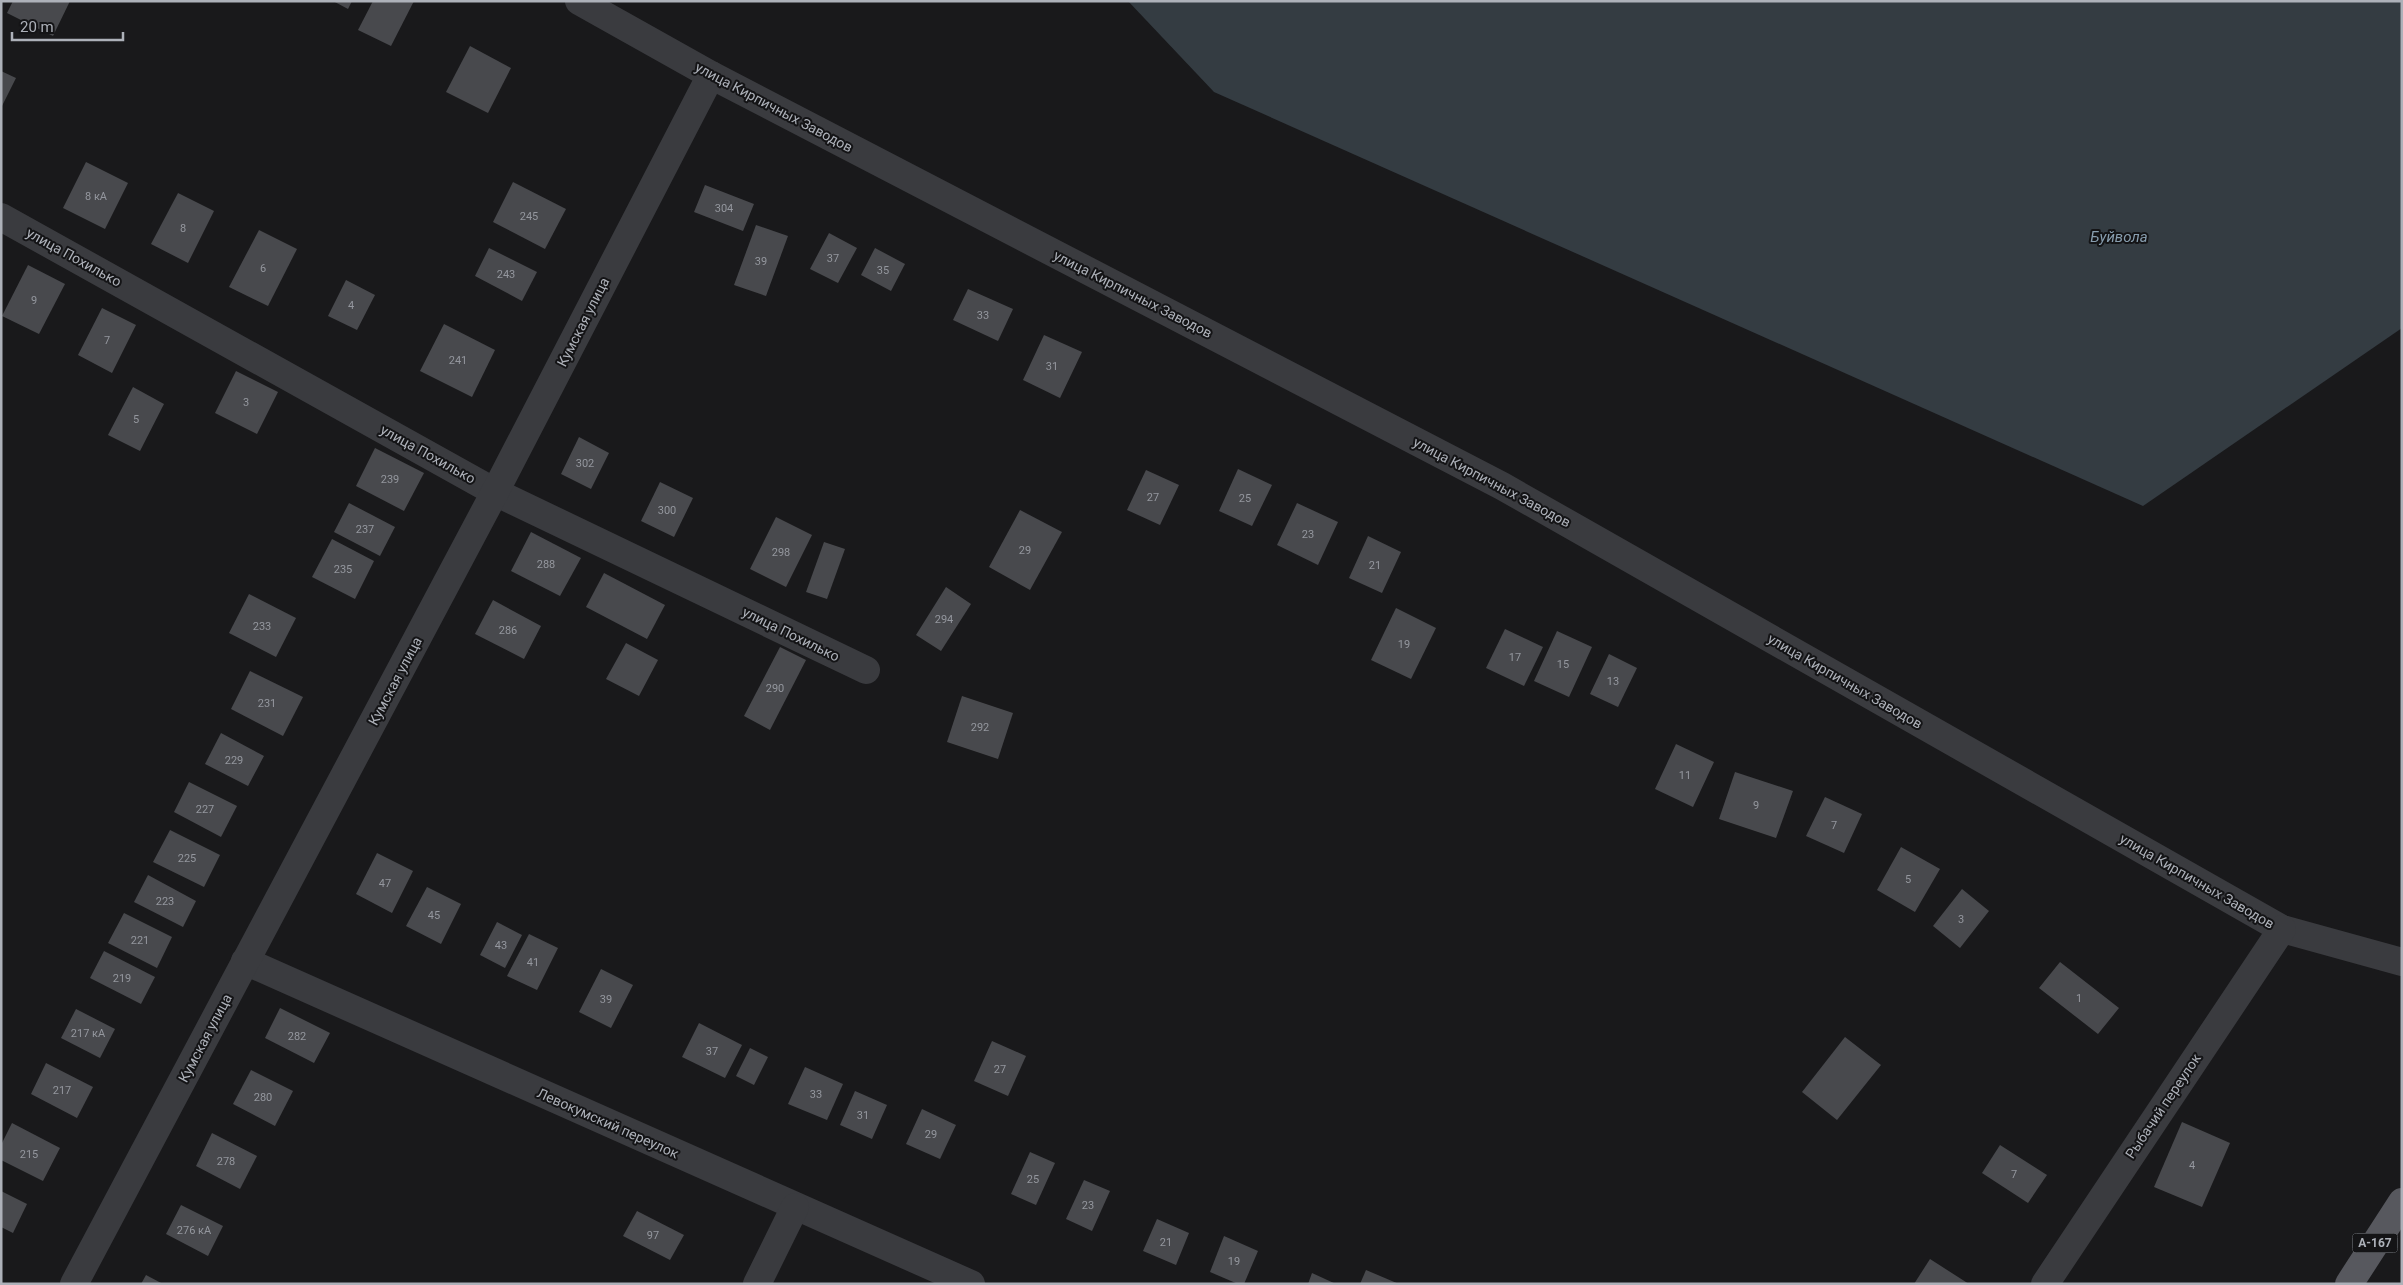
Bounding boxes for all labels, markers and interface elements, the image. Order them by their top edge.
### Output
scale bar [12,10,124,42]
text: 20 m [20,18,54,36]
street label: улица Кирпичных Заводов [693,59,855,155]
house number: 8 кА [85,190,108,203]
house number: 304 [715,202,733,215]
house number: 245 [520,210,538,223]
house number: 8 [180,222,186,235]
street label: улица Похилько [24,224,124,290]
water label: Буйвола [2090,228,2148,246]
street label: улица Кирпичных Заводов [1051,247,1215,341]
house number: 37 [827,252,839,265]
house number: 39 [755,255,767,268]
house number: 6 [260,262,266,275]
house number: 35 [877,264,889,277]
house number: 243 [497,268,515,281]
street label: Кумская улица [554,275,612,369]
house number: 9 [31,294,37,307]
house number: 4 [348,299,354,312]
house number: 33 [977,309,989,322]
house number: 7 [104,334,110,347]
house number: 241 [449,354,467,367]
house number: 31 [1046,360,1058,373]
house number: 3 [243,396,249,409]
house number: 5 [133,413,139,426]
street label: улица Похилько [378,421,478,487]
street label: улица Кирпичных Заводов [1411,434,1573,530]
house number: 302 [576,457,594,470]
house number: 239 [381,473,399,486]
house number: 27 [1147,491,1159,504]
house number: 25 [1239,492,1251,505]
house number: 300 [658,504,676,517]
house number: 237 [356,523,374,536]
house number: 23 [1302,528,1314,541]
house number: 29 [1019,544,1031,557]
house number: 298 [772,546,790,559]
house number: 288 [537,558,555,571]
house number: 21 [1369,559,1381,572]
house number: 235 [334,563,352,576]
street label: улица Похилько [740,604,842,664]
house number: 294 [935,613,953,626]
house number: 233 [253,620,271,633]
house number: 286 [499,624,517,637]
street label: улица Кирпичных Заводов [1765,630,1925,732]
street label: Кумская улица [365,634,425,728]
house number: 19 [1398,638,1410,651]
house number: 17 [1509,651,1521,664]
house number: 15 [1557,658,1569,671]
house number: 13 [1607,675,1619,688]
house number: 290 [766,682,784,695]
house number: 231 [258,697,276,710]
house number: 292 [971,721,989,734]
house number: 229 [225,754,243,767]
house number: 11 [1679,769,1691,782]
house number: 9 [1753,799,1759,812]
house number: 227 [196,803,214,816]
house number: 7 [1831,819,1837,832]
street label: улица Кирпичных Заводов [2117,830,2277,932]
house number: 225 [178,852,196,865]
house number: 5 [1905,873,1911,886]
house number: 47 [379,877,391,890]
house number: 223 [156,895,174,908]
house number: 45 [428,909,440,922]
house number: 3 [1958,913,1964,926]
house number: 221 [131,934,149,947]
house number: 43 [495,939,507,952]
house number: 41 [527,956,539,969]
house number: 219 [113,972,131,985]
street label: Кумская улица [175,991,235,1085]
house number: 1 [2076,992,2082,1005]
house number: 39 [600,993,612,1006]
house number: 217 кА [71,1027,106,1040]
house number: 282 [288,1030,306,1043]
house number: 37 [706,1045,718,1058]
street label: Рыбачий переулок [2122,1050,2204,1161]
house number: 27 [994,1063,1006,1076]
house number: 217 [53,1084,71,1097]
street label: Левокумский переулок [535,1085,682,1162]
house number: 33 [810,1088,822,1101]
house number: 280 [254,1091,272,1104]
house number: 31 [857,1109,869,1122]
house number: 29 [925,1128,937,1141]
house number: 215 [20,1148,38,1161]
house number: 278 [217,1155,235,1168]
house number: 4 [2189,1159,2195,1172]
house number: 7 [2011,1168,2017,1181]
house number: 25 [1027,1173,1039,1186]
house number: 23 [1082,1199,1094,1212]
house number: 276 кА [177,1224,212,1237]
house number: 97 [647,1229,659,1242]
road number: А-167 [2352,1234,2398,1252]
house number: 21 [1160,1236,1172,1249]
house number: 19 [1228,1255,1240,1268]

